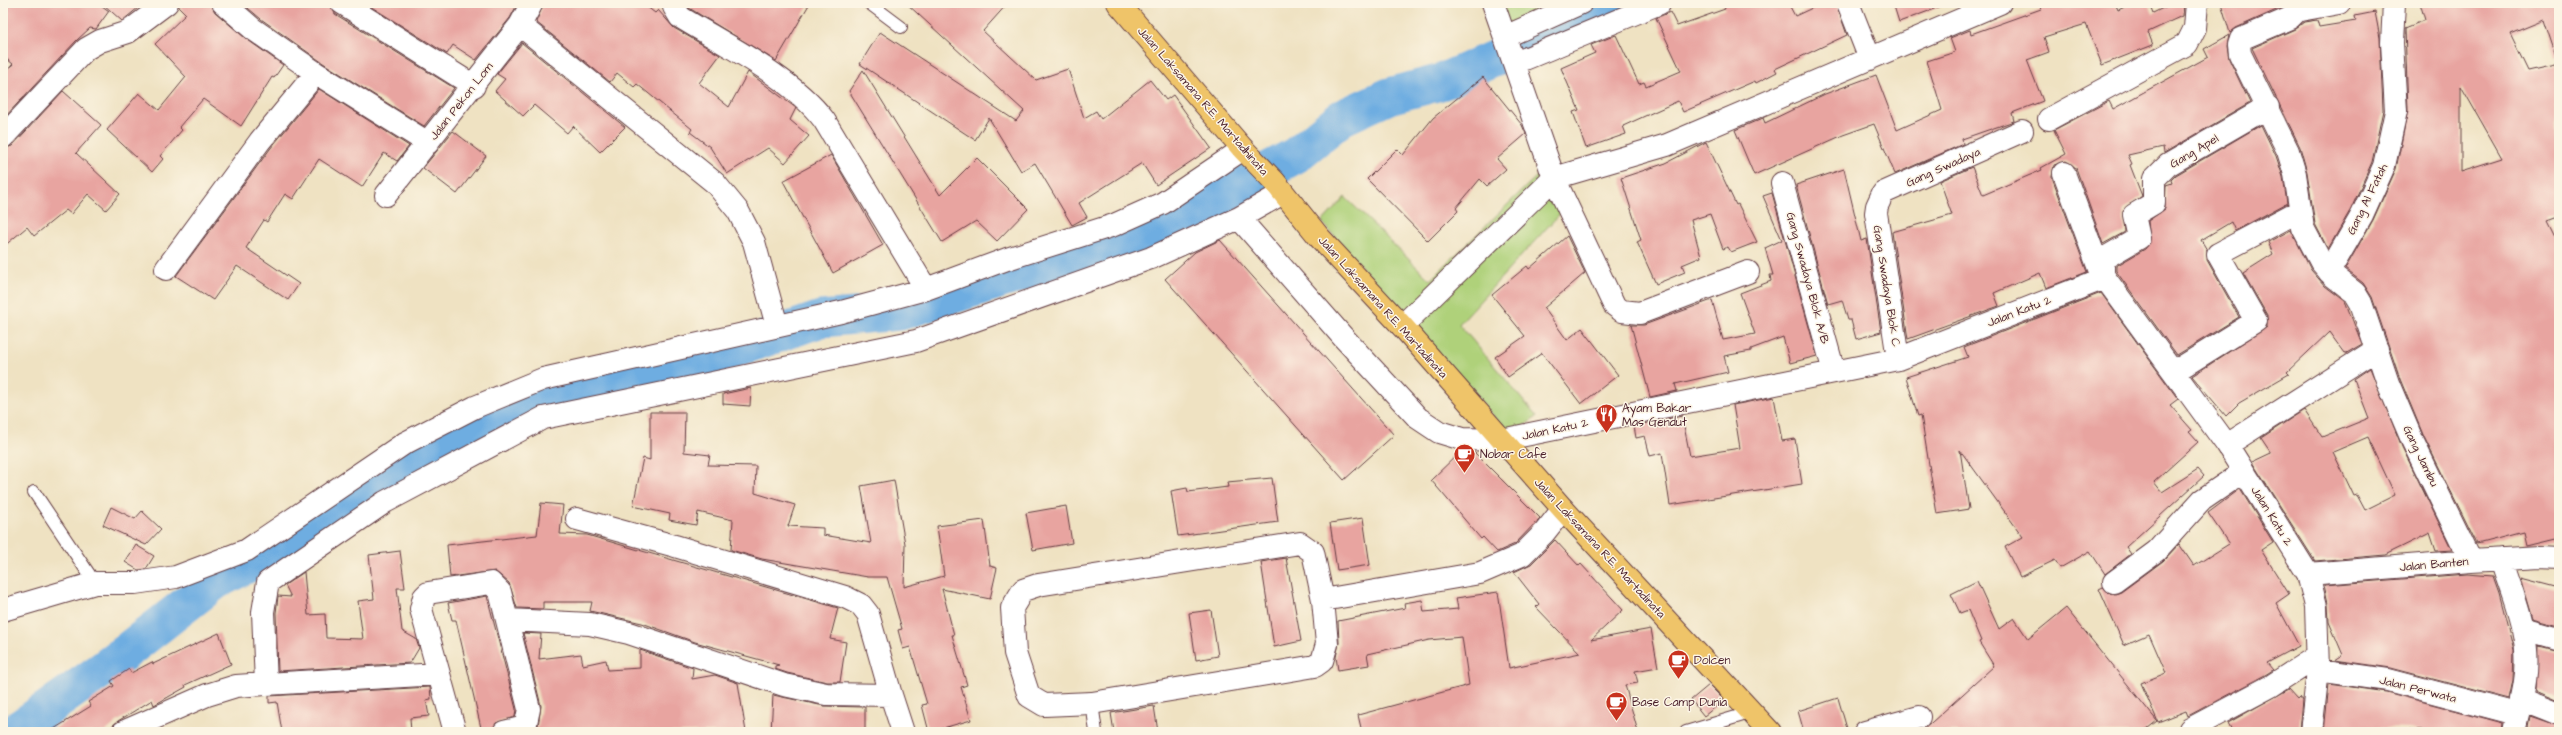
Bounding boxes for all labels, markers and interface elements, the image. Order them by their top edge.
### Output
street label: Jalan Laksamana R.E. Martadhinata [1133,23,1272,179]
street label: Jalan Pekon Lom [426,58,498,144]
street label: Gang Apel [2167,130,2222,174]
street label: Gang Swadaya [1903,143,1984,192]
street label: Gang Al Fatah [2343,161,2393,238]
street label: Gang Swadaya Blok A/B [1781,210,1833,347]
street label: Gang Swadaya Blok C [1868,224,1905,349]
street label: Jalan Laksamana R.E. Martadinata [1314,233,1451,382]
street label: Jalan Katu 2 [1985,291,2054,331]
place label: Ayam Bakar Mas Gendut [1622,400,1692,431]
restaurant icon: Ayam Bakar Mas Gendut [1593,402,1619,435]
street label: Jalan Katu 2 [1520,414,1590,445]
street label: Gang Jambu [2398,423,2443,490]
cafe icon: Nobar Cafe [1452,441,1478,474]
place label: Nobar Cafe [1480,446,1547,463]
street label: Jalan Laksamana R.E. Martadinata [1530,475,1669,622]
street label: Jalan Katu 2 [2247,483,2297,549]
street label: Jalan Banten [2399,553,2469,576]
cafe icon: Dolcen [1666,647,1692,680]
place label: Dolcen [1694,652,1731,669]
street label: Jalan Perwata [2378,672,2458,707]
cafe icon: Base Camp Dunia [1603,689,1629,722]
place label: Base Camp Dunia [1632,694,1727,711]

